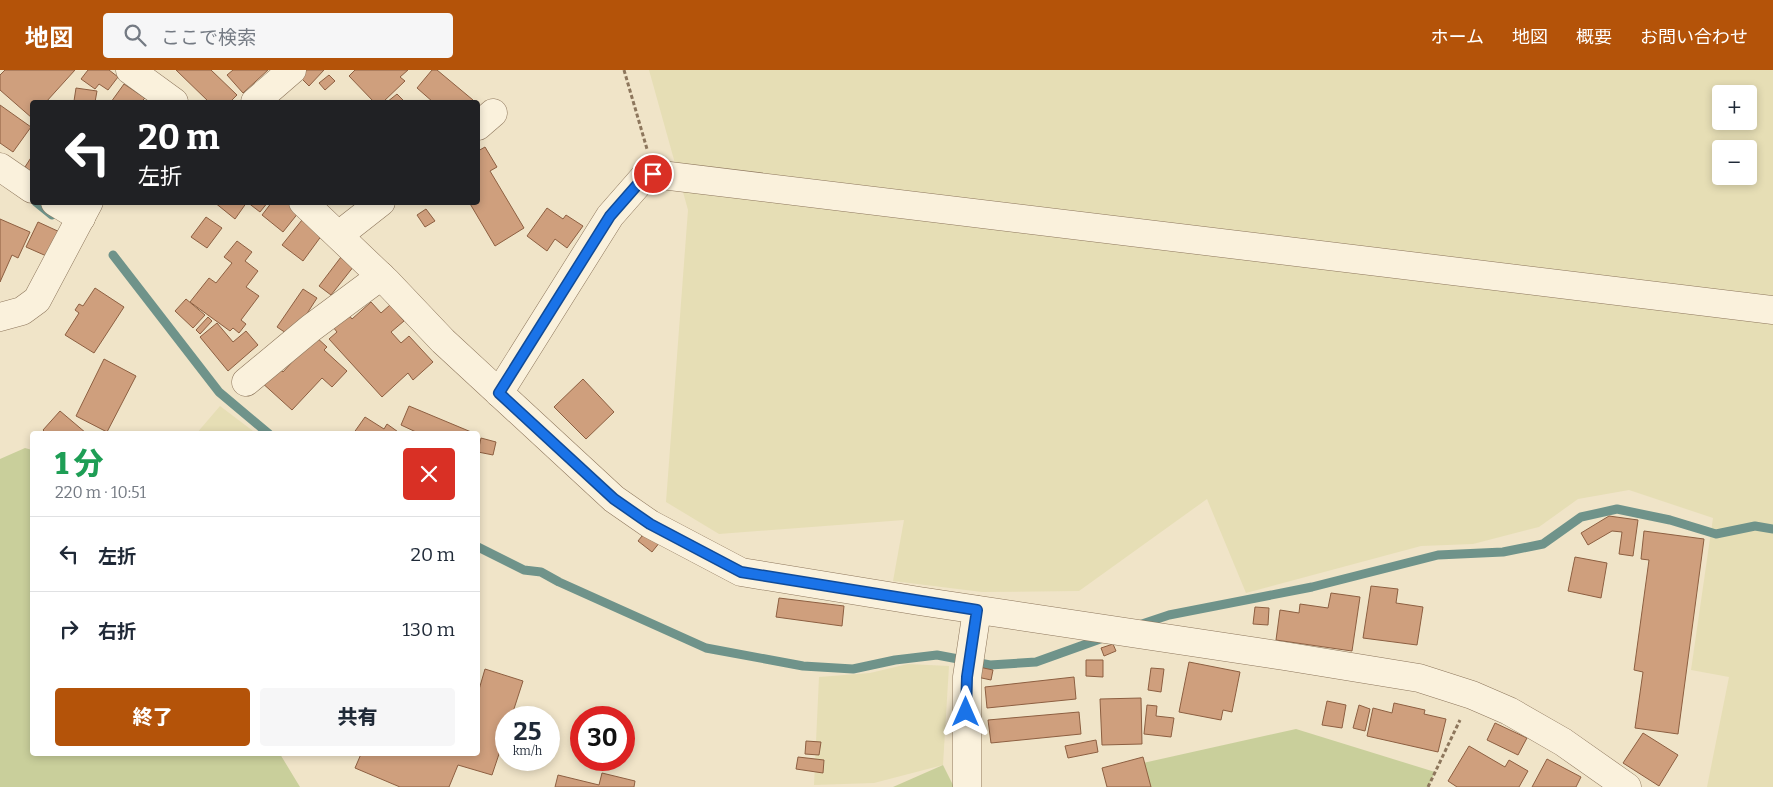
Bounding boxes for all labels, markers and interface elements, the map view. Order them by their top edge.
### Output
search box [103,13,453,58]
icon: search [121,21,149,49]
text: 地図 [25,24,73,52]
text: ここで検索 [161,26,256,49]
text: ホーム [1431,26,1484,48]
text: 地図 [1512,26,1548,48]
text: 概要 [1576,26,1612,48]
text: お問い合わせ [1640,26,1748,48]
map controls [1712,85,1757,185]
button: + [1712,85,1757,130]
text: 20 m [138,116,220,158]
icon: left [55,120,120,185]
button: − [1712,140,1757,185]
pin [632,153,674,195]
icon: arrive [639,160,667,188]
text: 左折 [138,163,182,190]
text: 1 分 [55,446,103,482]
button: close [403,448,455,500]
text: 220 m · 10:51 [55,483,146,502]
icon: left [55,540,83,568]
text: 20 m [411,543,455,566]
text: 左折 [98,545,136,568]
icon: right [55,615,83,643]
text: 130 m [402,618,455,641]
text: 右折 [98,620,136,643]
position arrow [939,685,991,737]
button: 終了 [55,688,250,746]
button: 共有 [260,688,455,746]
speed limit sign: 30 [570,706,635,771]
text: 25 [514,717,541,747]
text: km/h [513,744,542,758]

